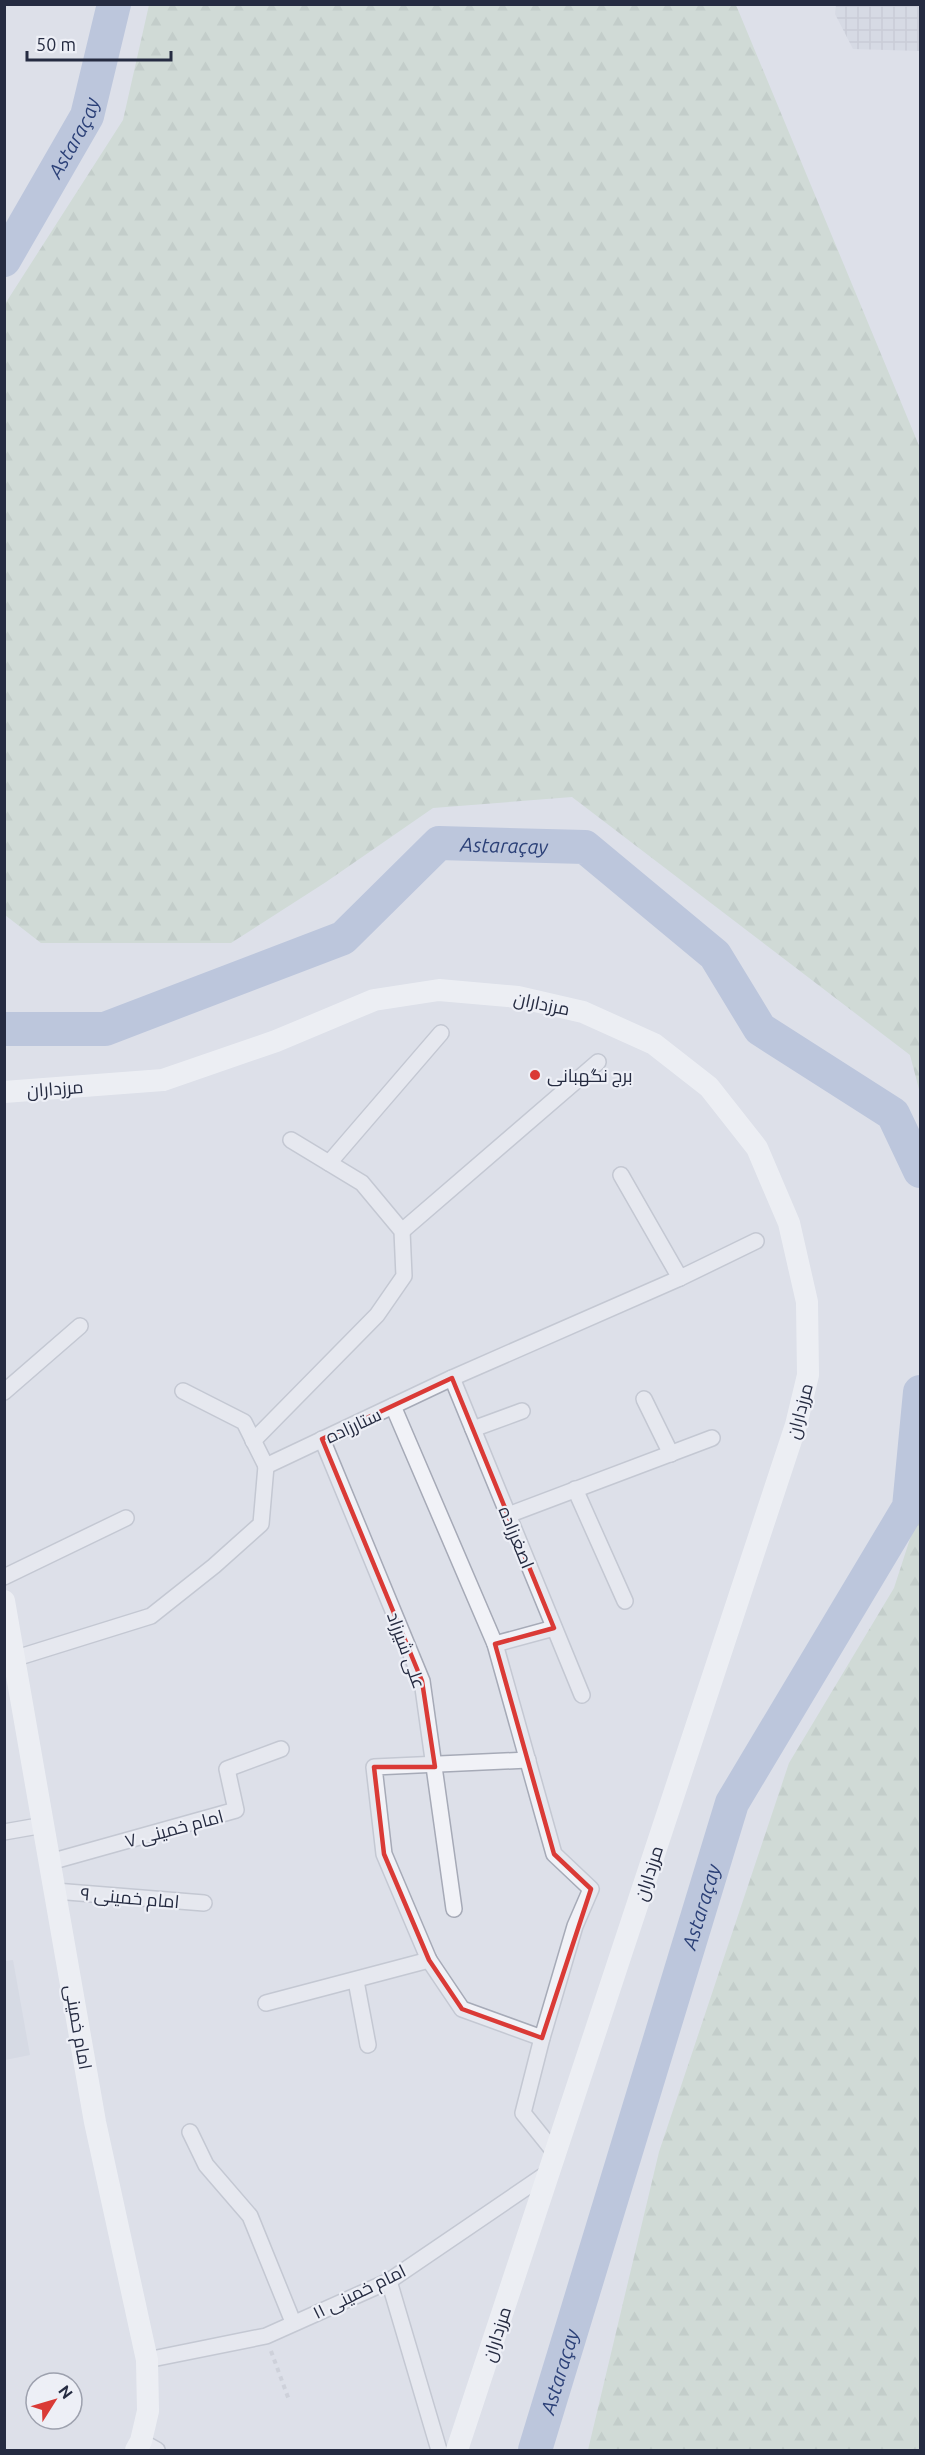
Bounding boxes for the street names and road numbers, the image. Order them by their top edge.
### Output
street label: مرزداران [512,987,572,1021]
street label: مرزداران [26,1076,84,1102]
street label: مرزداران [782,1381,818,1442]
street label: ستارزاده [322,1403,385,1448]
street label: اصغرزاده [494,1503,538,1572]
street label: علی شیرزاد [382,1609,430,1692]
street label: امام خمینی ۷ [123,1805,226,1854]
street label: مرزداران [630,1843,668,1904]
street label: امام خمینی ۹ [79,1883,180,1914]
street label: امام خمینی [59,1983,96,2071]
street label: امام خمینی ۱۱ [309,2260,410,2325]
street label: مرزداران [478,2304,516,2365]

